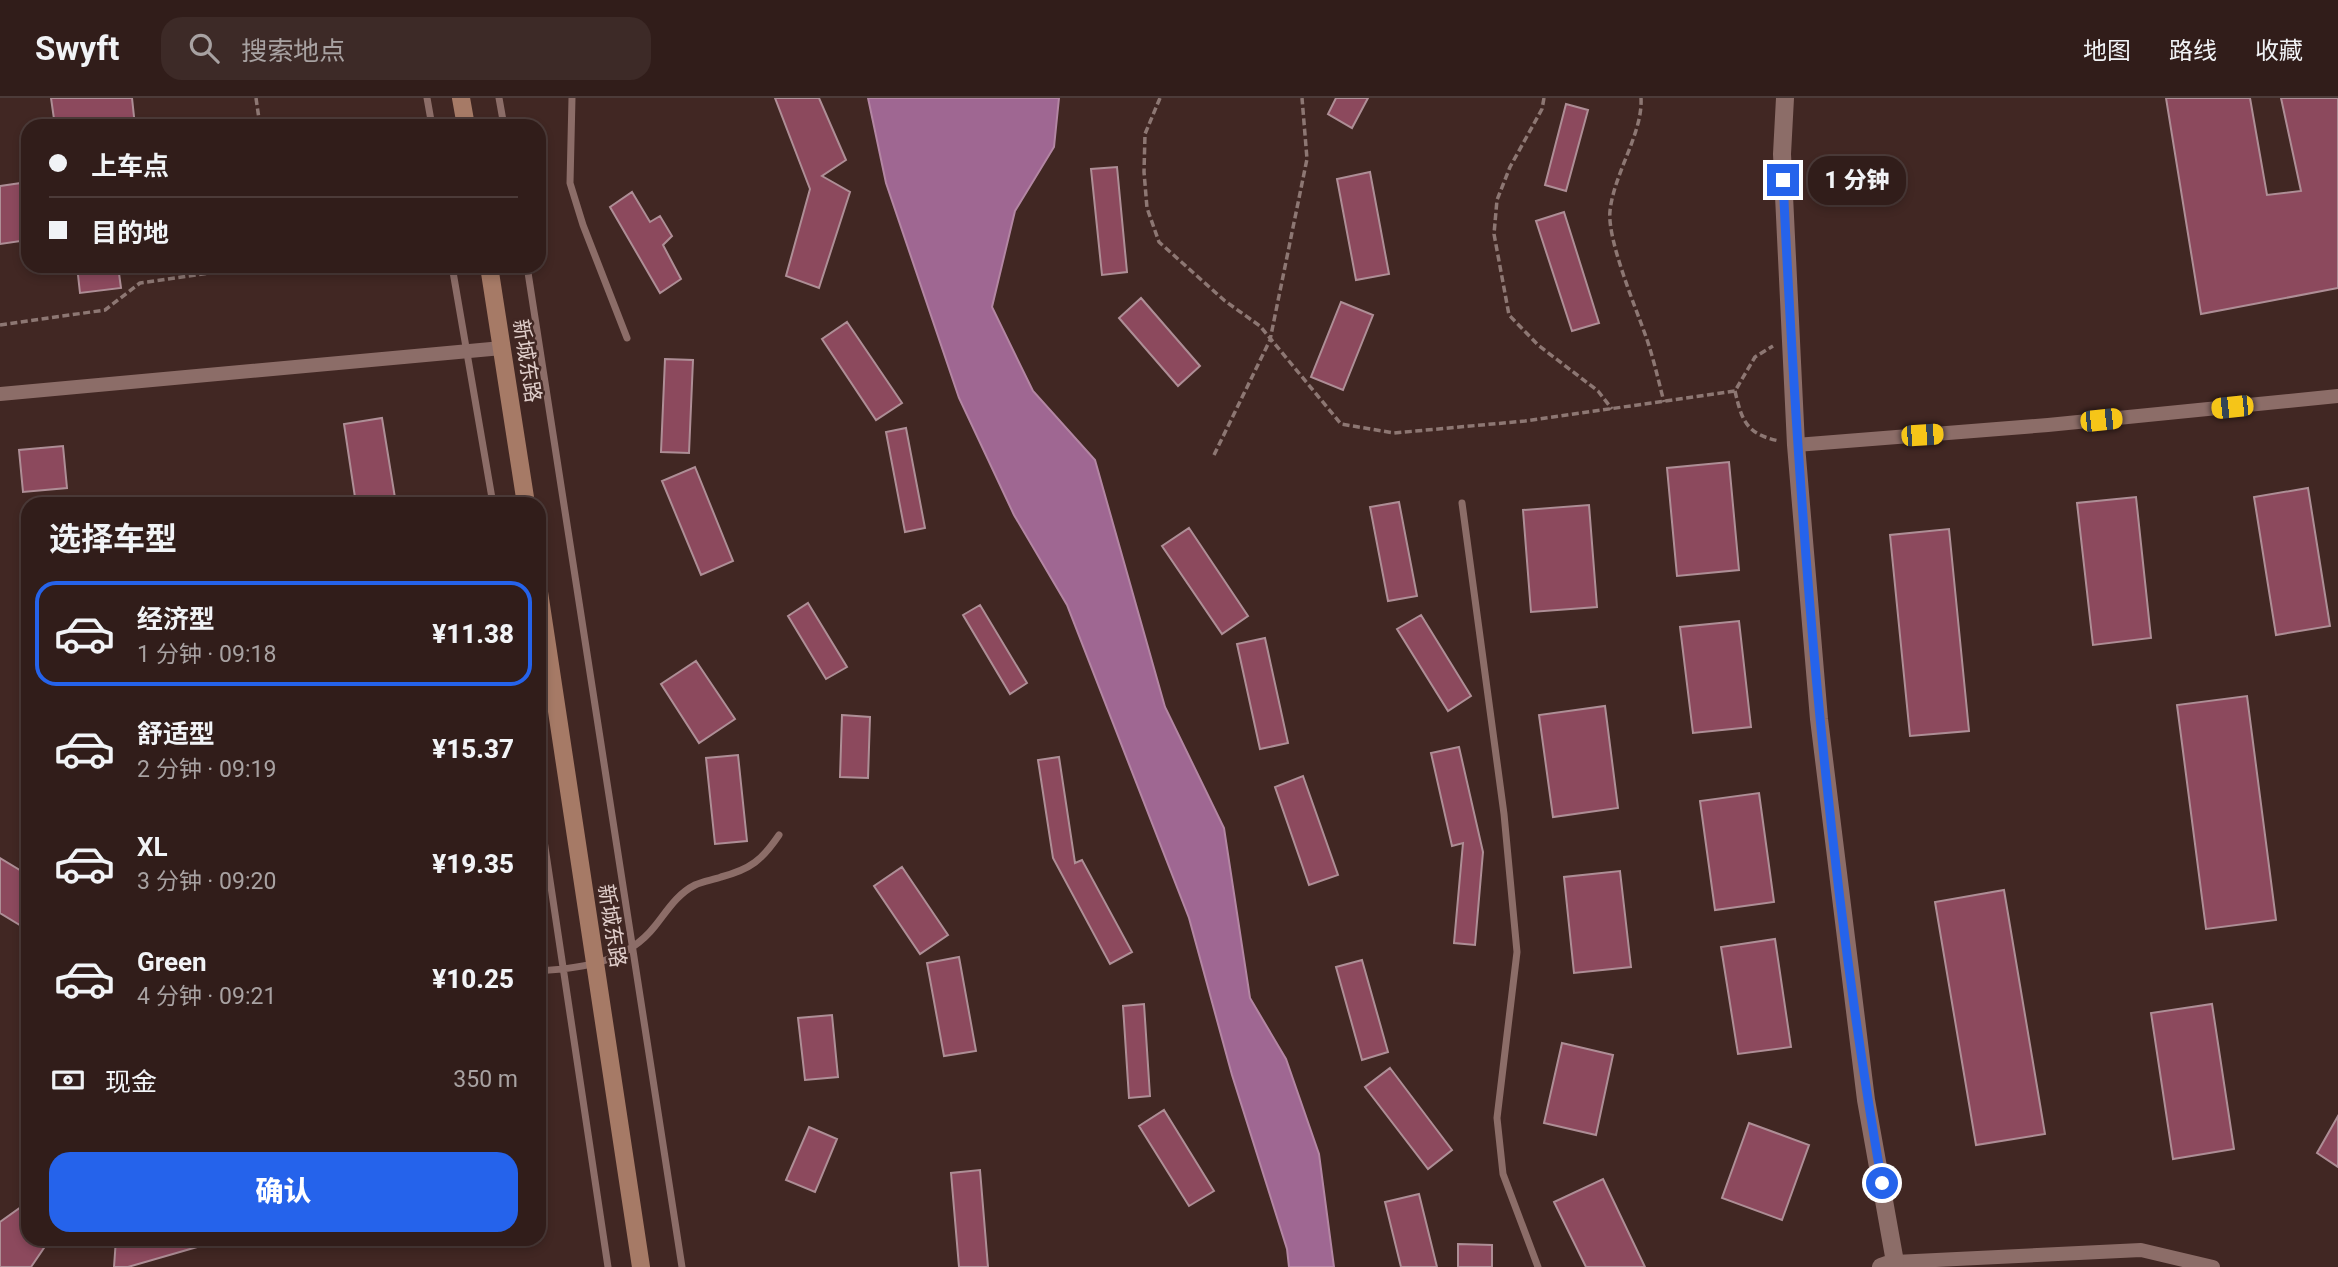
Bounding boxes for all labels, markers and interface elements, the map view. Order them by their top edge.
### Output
search box [161,17,651,80]
text: Swyft [35,29,119,68]
icon: search [185,29,223,67]
text: 搜索地点 [241,36,345,66]
text: 地图 [2083,37,2131,65]
text: 路线 [2169,37,2217,65]
text: 收藏 [2255,37,2303,65]
text: 上车点 [91,151,169,181]
callout: 1 分钟 [1808,155,1906,204]
route end [1767,164,1799,196]
text: 1 分钟 [1825,167,1890,194]
text: 目的地 [91,218,169,248]
street label: 新城东路 [509,318,545,404]
car [2211,394,2254,420]
car [2080,407,2123,433]
car [1901,423,1944,447]
text: 选择车型 [49,520,177,558]
icon: car [53,602,116,665]
text: 经济型 [137,604,215,634]
text: ¥11.38 [432,619,514,649]
text: 1 分钟 · 09:18 [137,641,276,668]
icon: car [53,717,116,780]
text: 舒适型 [137,719,215,749]
text: ¥15.37 [432,734,514,764]
text: 2 分钟 · 09:19 [137,756,276,783]
icon: car [53,832,116,895]
text: XL [137,832,168,862]
text: ¥19.35 [432,849,514,879]
text: 3 分钟 · 09:20 [137,868,276,895]
street label: 新城东路 [594,883,630,969]
icon: car [53,947,116,1010]
text: Green [137,947,207,977]
text: ¥10.25 [432,964,514,994]
text: 4 分钟 · 09:21 [137,983,276,1010]
icon: cash [49,1061,87,1099]
text: 350 m [453,1066,518,1093]
text: 现金 [105,1067,157,1097]
button: 确认 [49,1152,518,1232]
route start [1866,1167,1898,1199]

